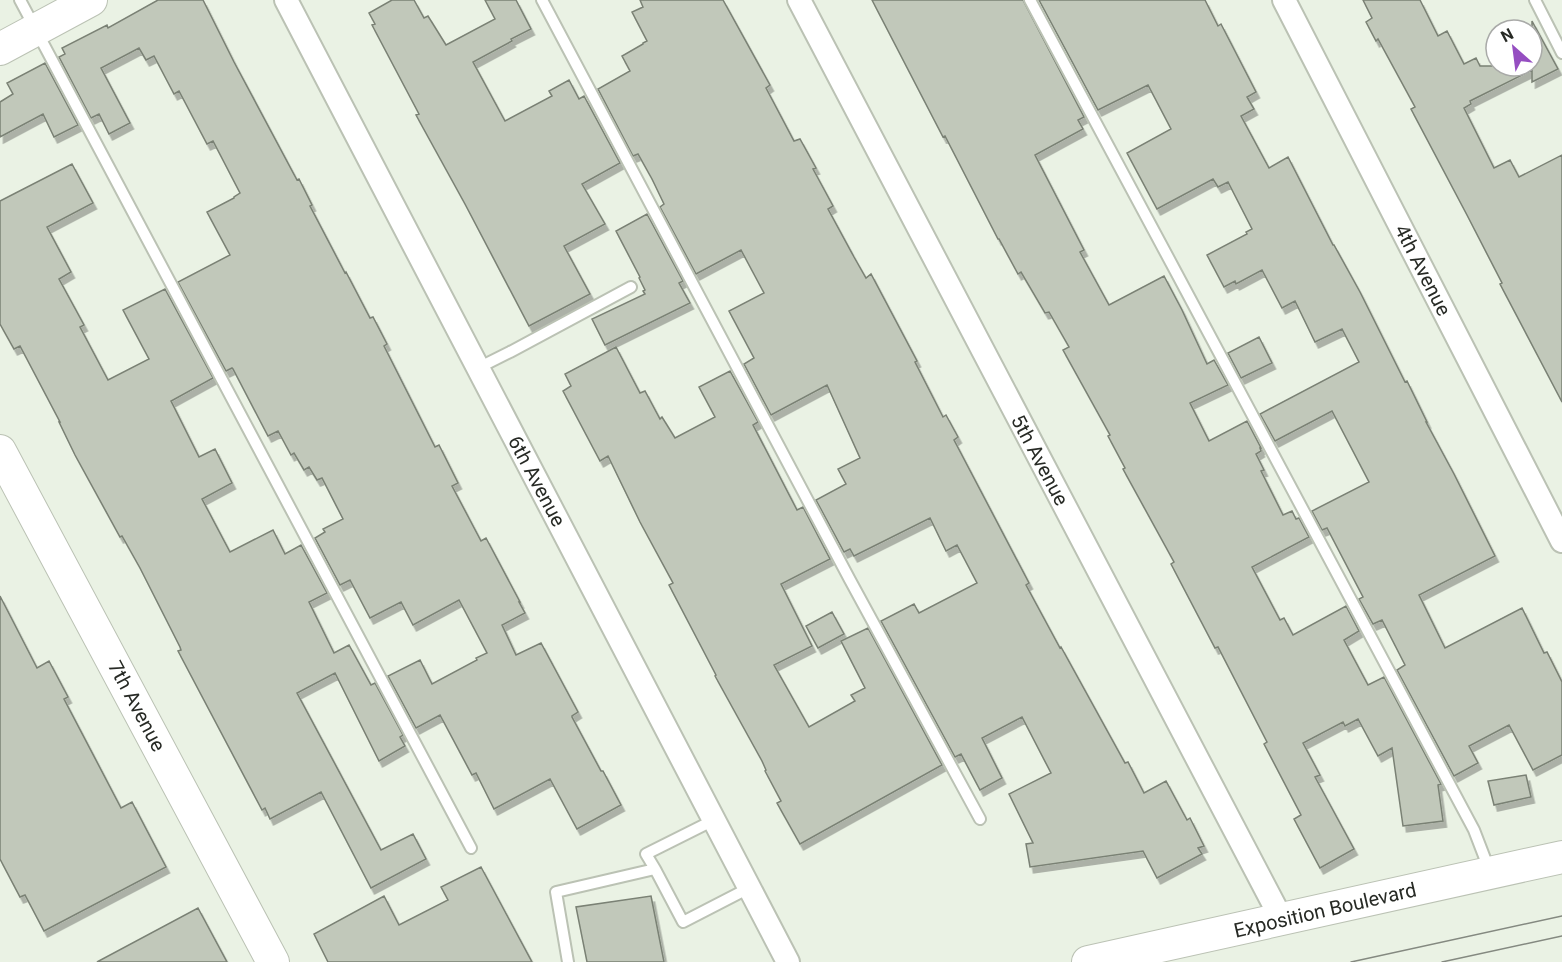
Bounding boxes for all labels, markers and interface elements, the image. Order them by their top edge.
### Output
north arrow [1484,18,1544,78]
text: N [1498,24,1517,46]
street label: 4th Avenue [1390,220,1456,320]
street label: 5th Avenue [1006,411,1074,509]
street label: 6th Avenue [503,432,571,530]
street label: 7th Avenue [103,657,171,755]
street label: Exposition Boulevard [1231,877,1419,943]

